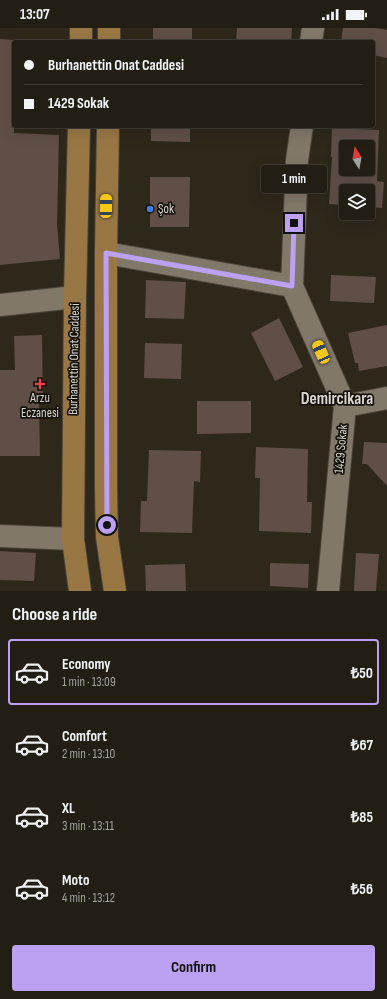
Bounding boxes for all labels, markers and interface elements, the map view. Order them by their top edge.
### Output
text: 13:07 [20,5,50,24]
text: Burhanettin Onat Caddesi [48,56,184,75]
text: 1429 Sokak [48,94,109,113]
north arrow [339,140,375,176]
map controls [339,140,375,220]
callout: 1 min [261,165,327,193]
text: 1 min [282,171,306,187]
button: layers [339,184,375,220]
car [100,194,112,218]
place label: Şok [158,201,174,217]
marker: Şok [145,204,155,214]
route end [285,214,303,232]
street label: Burhanettin Onat Caddesi [65,303,83,415]
car [311,339,331,365]
marker: Arzu Eczanesi [35,379,45,389]
district label: Demircikara [301,389,373,409]
place label: Arzu Eczanesi [21,390,59,421]
street label: 1429 Sokak [331,424,351,474]
route start [98,516,116,534]
text: Choose a ride [12,604,97,625]
icon: car [14,654,50,690]
text: Economy [62,655,111,674]
text: ₺50 [351,664,373,683]
text: 1 min · 13:09 [62,674,116,690]
icon: car [14,726,50,762]
text: Comfort [62,727,107,746]
text: ₺67 [351,736,373,755]
text: 2 min · 13:10 [62,746,115,762]
icon: car [14,798,50,834]
text: XL [62,799,75,818]
text: ₺85 [351,808,373,827]
text: 3 min · 13:11 [62,818,114,834]
icon: car [14,870,50,906]
text: Moto [62,871,89,890]
text: ₺56 [351,880,373,899]
text: 4 min · 13:12 [62,890,115,906]
button: Confirm [12,945,375,991]

